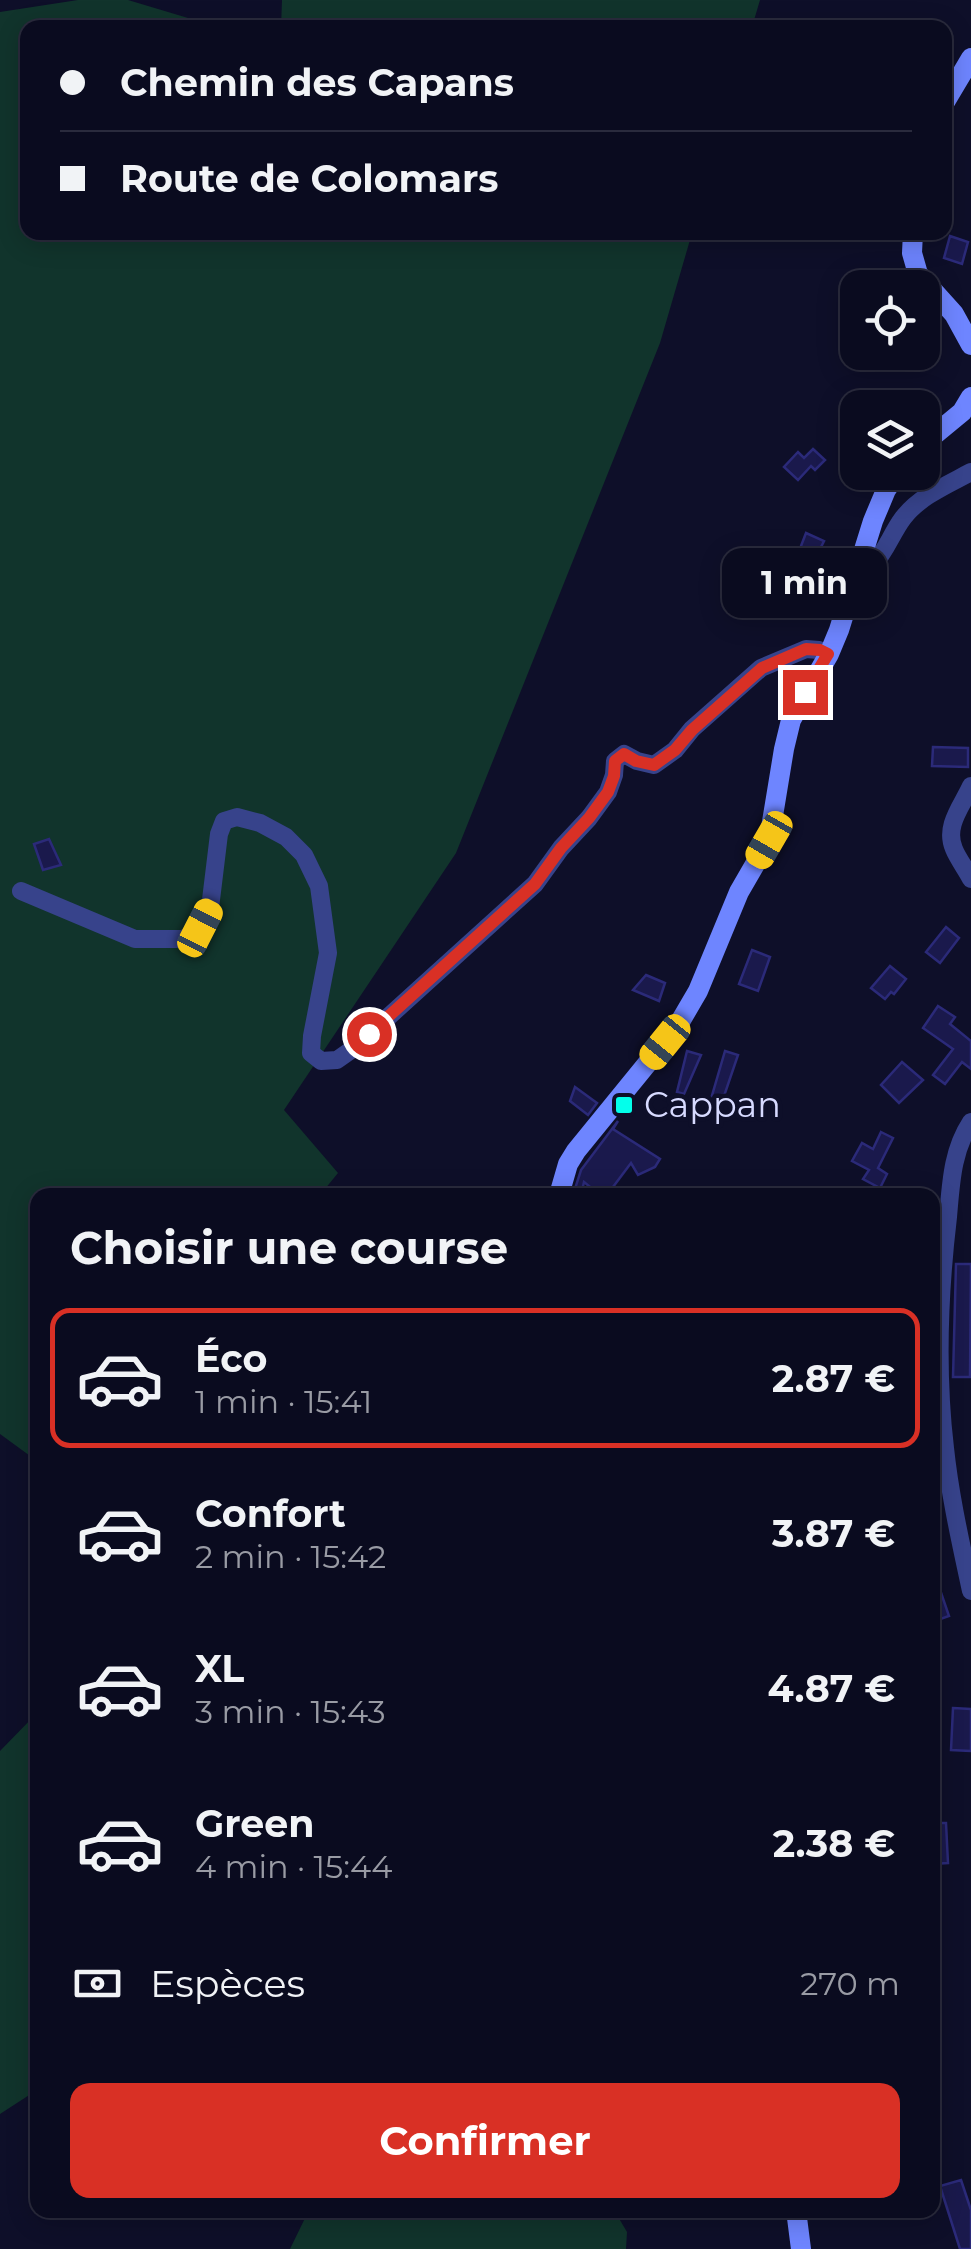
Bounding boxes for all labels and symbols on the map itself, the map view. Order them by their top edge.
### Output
callout: 1 min [722,547,888,617]
route end [783,670,828,715]
car [741,807,797,873]
car [173,894,227,962]
car [634,1009,696,1075]
route start [347,1012,392,1057]
place label: Cappan [644,1083,781,1126]
marker: Cappan [613,1094,635,1116]

